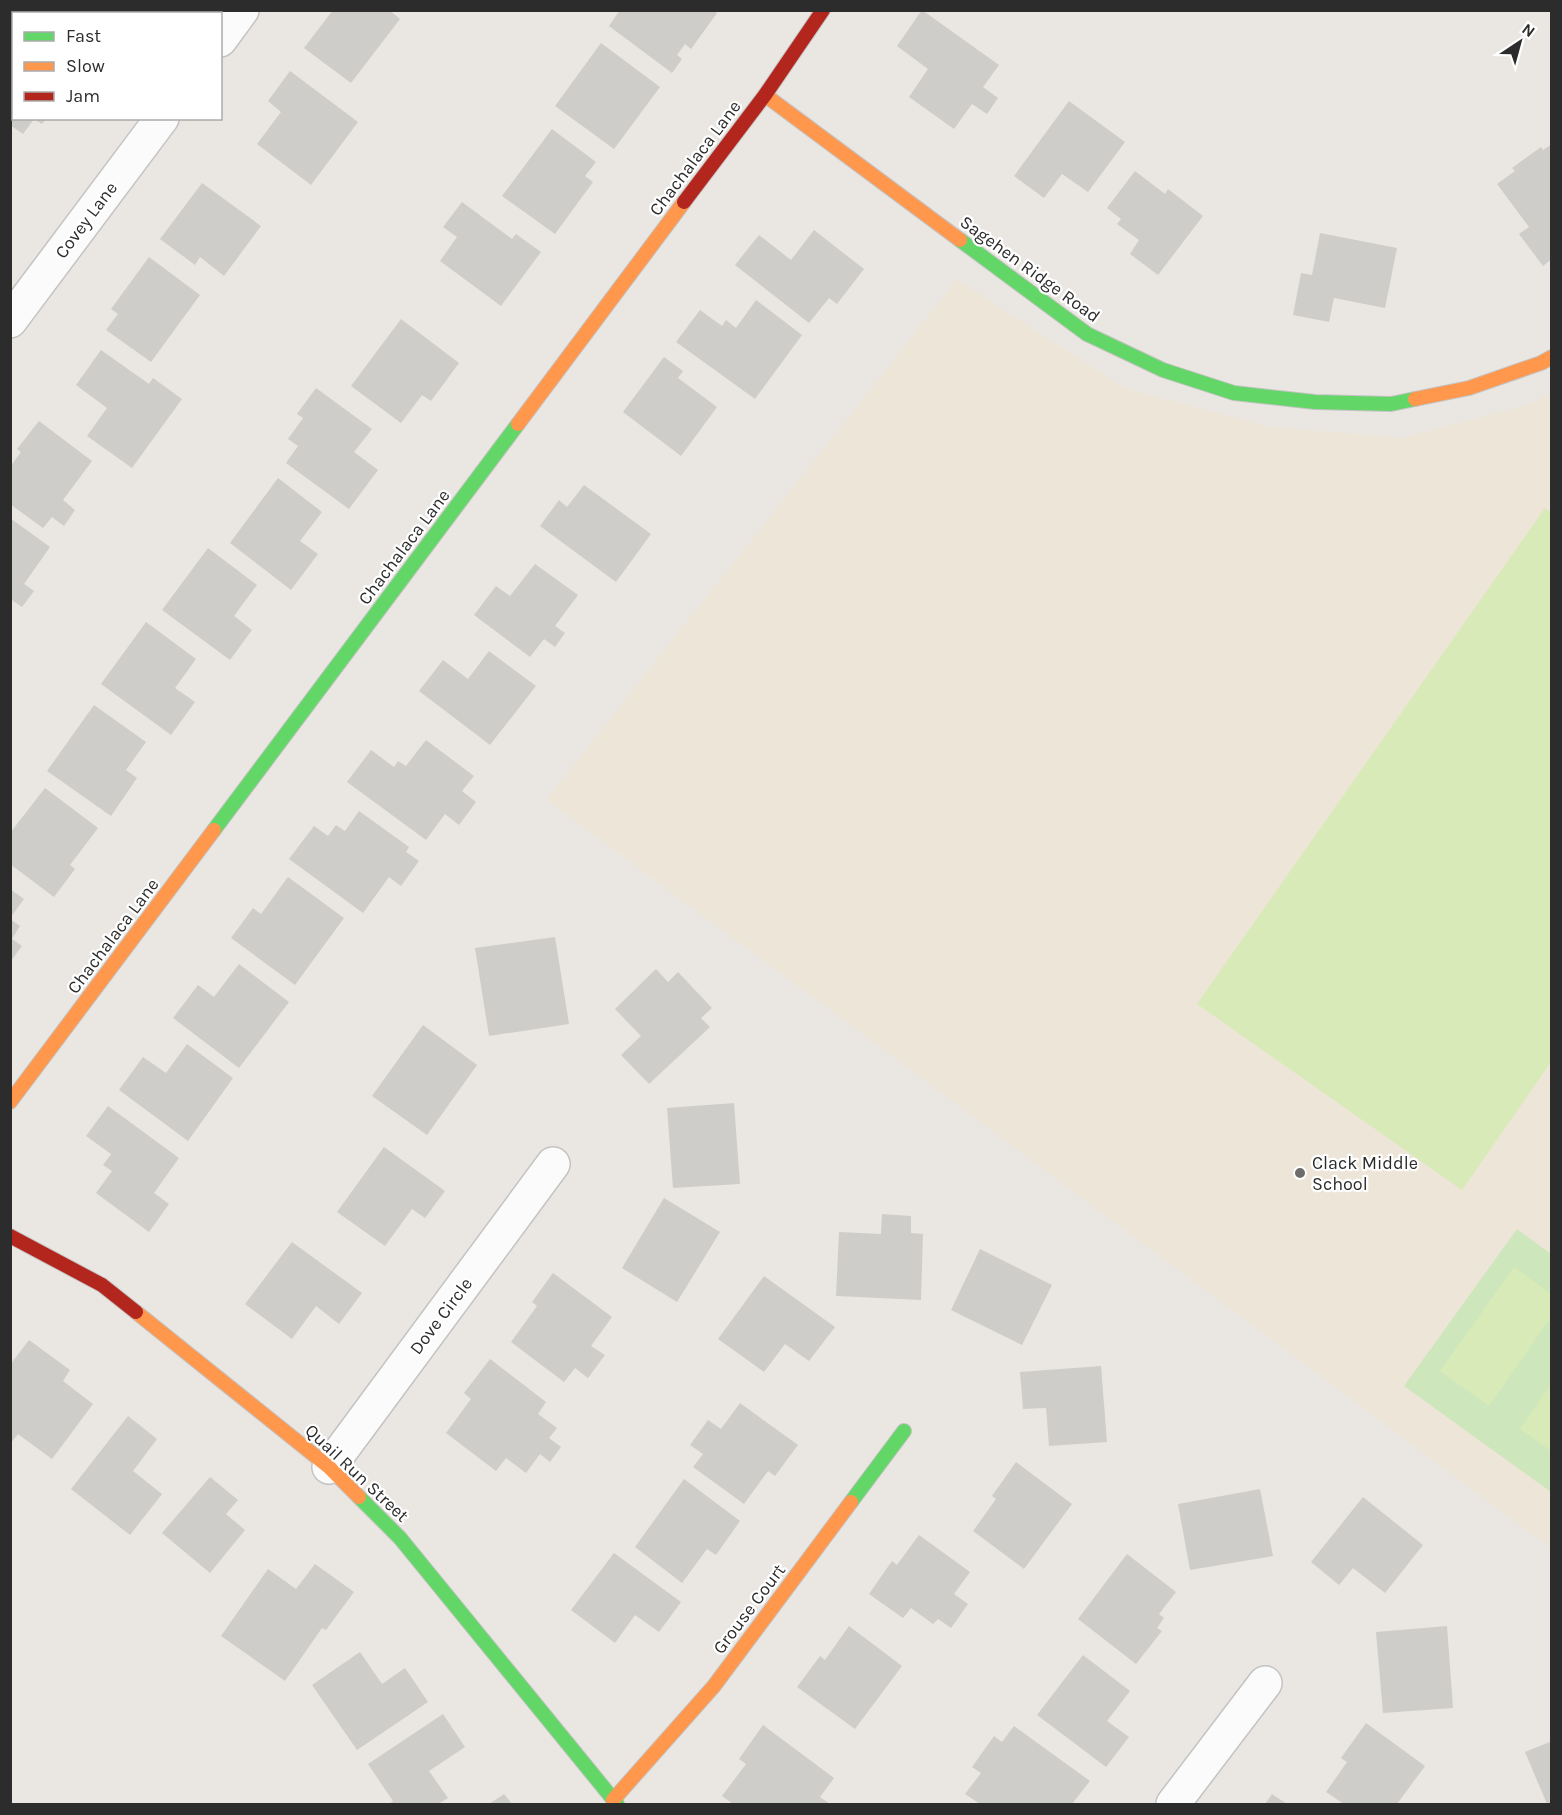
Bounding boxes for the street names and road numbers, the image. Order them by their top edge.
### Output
street label: Chachalaca Lane [644,96,746,220]
street label: Covey Lane [50,177,122,263]
street label: Sagehen Ridge Road [956,211,1104,327]
street label: Chachalaca Lane [353,485,455,609]
street label: Chachalaca Lane [62,874,164,998]
street label: Dove Circle [405,1273,477,1359]
street label: Quail Run Street [301,1419,414,1527]
street label: Grouse Court [708,1560,790,1658]

